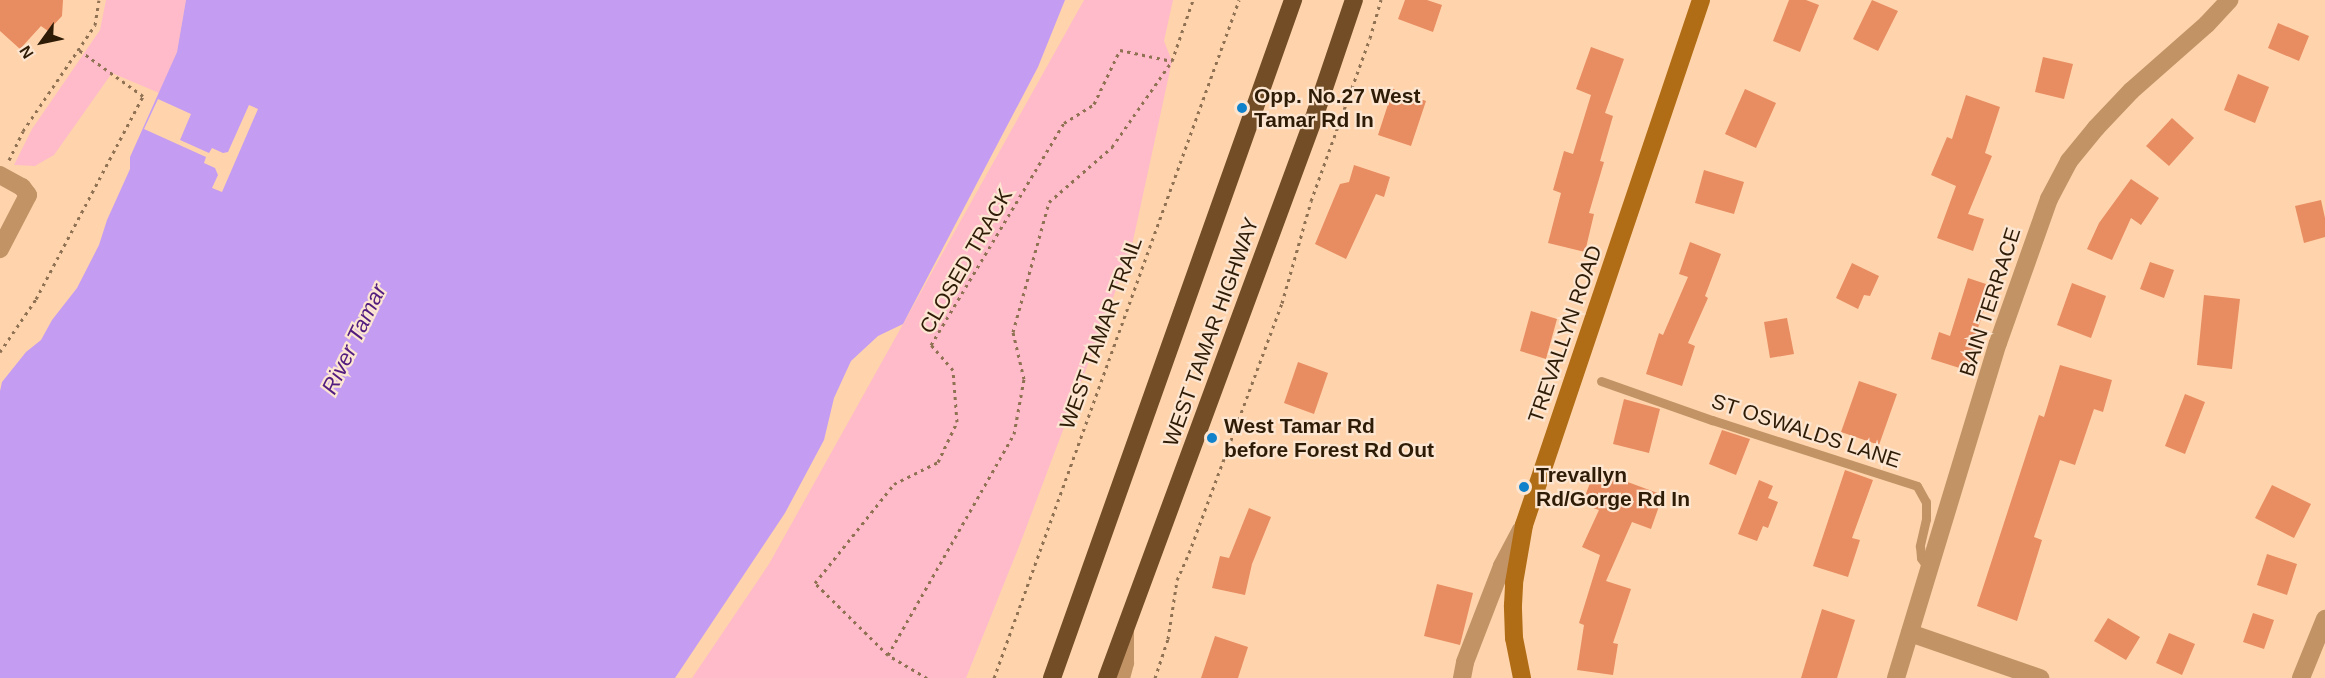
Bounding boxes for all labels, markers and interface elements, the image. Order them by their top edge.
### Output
north arrow [12,12,72,72]
text: N [16,43,37,62]
place label: Opp. No.27 West Tamar Rd In [1254,83,1420,133]
marker: Opp. No.27 West Tamar Rd In [1235,101,1249,115]
street label: CLOSED TRACK [914,184,1018,338]
street label: WEST TAMAR HIGHWAY [1158,214,1264,450]
street label: BAIN TERRACE [1954,224,2026,380]
street label: WEST TAMAR TRAIL [1054,233,1148,433]
street label: TREVALLYN ROAD [1523,242,1607,426]
water label: River Tamar [316,280,392,398]
street label: ST OSWALDS LANE [1708,388,1904,474]
place label: West Tamar Rd before Forest Rd Out [1224,413,1434,463]
marker: West Tamar Rd before Forest Rd Out [1205,431,1219,445]
place label: Trevallyn Rd/Gorge Rd In [1536,462,1690,512]
marker: Trevallyn Rd/Gorge Rd In [1517,480,1531,494]

